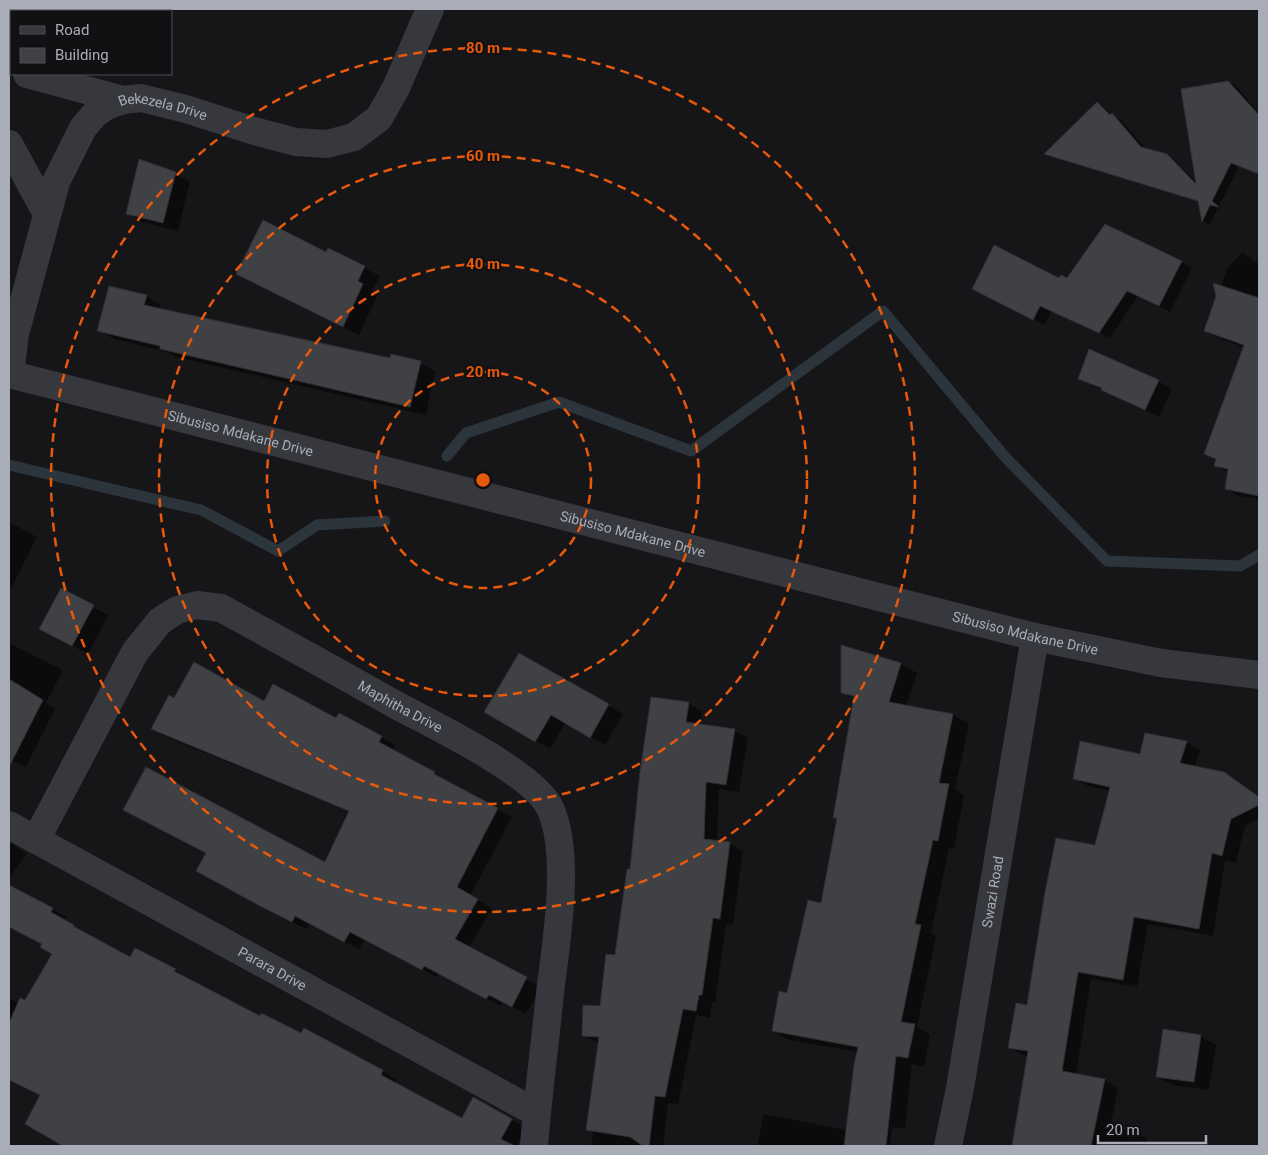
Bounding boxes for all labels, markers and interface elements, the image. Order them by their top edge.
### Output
legend [10,10,172,75]
text: Road [55,21,89,39]
text: 80 m [466,39,500,57]
text: Building [55,46,109,64]
street label: Bekezela Drive [116,90,209,123]
text: 60 m [466,147,500,165]
text: 40 m [466,255,500,273]
text: 20 m [466,363,500,381]
street label: Sibusiso Mdakane Drive [166,407,315,460]
centre of rings [474,471,492,489]
street label: Sibusiso Mdakane Drive [559,508,707,560]
street label: Sibusiso Mdakane Drive [951,608,1100,658]
street label: Maphitha Drive [355,677,445,736]
street label: Swazi Road [979,855,1006,929]
street label: Parara Drive [235,944,309,994]
scale bar [1098,1112,1206,1144]
text: 20 m [1106,1121,1140,1139]

